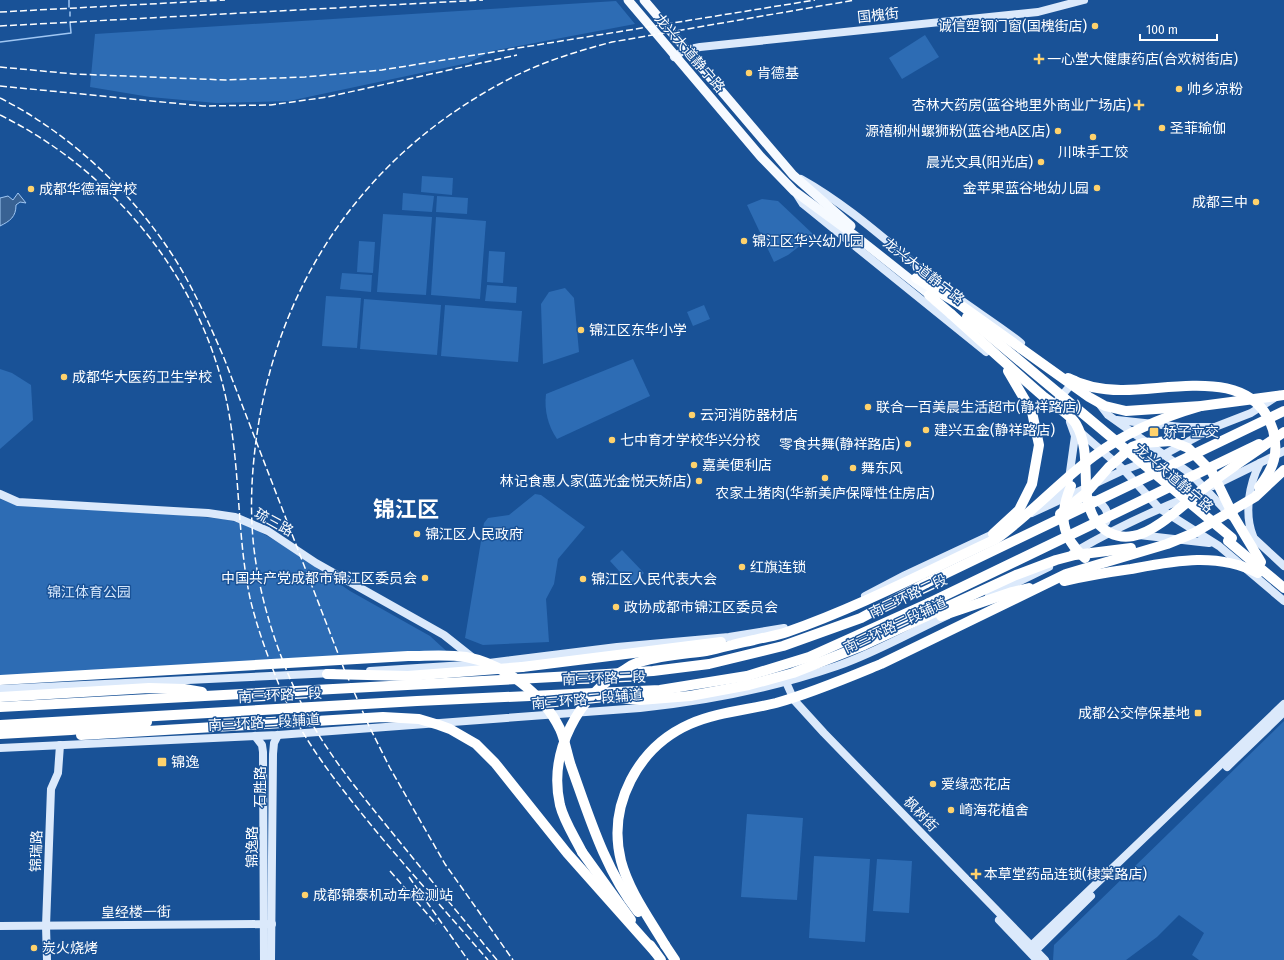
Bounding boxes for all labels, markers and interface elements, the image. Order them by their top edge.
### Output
street label: 国槐街 [856,5,900,26]
street label: 龙兴大道静宁路 [651,11,728,96]
scale bar [1140,16,1217,42]
place label: 诚信塑钢门窗(国槐街店) [938,18,1087,35]
marker: 诚信塑钢门窗(国槐街店) [1090,21,1100,31]
text: 100 m [1146,23,1178,37]
place label: 一心堂大健康药店(合欢树街店) [1047,51,1238,68]
marker: 一心堂大健康药店(合欢树街店) [1034,54,1044,64]
place label: 肯德基 [757,65,799,82]
marker: 肯德基 [744,68,754,78]
place label: 帅乡凉粉 [1187,81,1243,98]
marker: 帅乡凉粉 [1174,84,1184,94]
place label: 杏林大药房(蓝谷地里外商业广场店) [912,97,1131,114]
marker: 杏林大药房(蓝谷地里外商业广场店) [1134,100,1144,110]
place label: 圣菲瑜伽 [1170,120,1226,137]
place label: 源禧柳州螺狮粉(蓝谷地A区店) [865,123,1050,140]
marker: 圣菲瑜伽 [1157,123,1167,133]
marker: 源禧柳州螺狮粉(蓝谷地A区店) [1053,126,1063,136]
marker: 川味手工饺 [1088,132,1098,142]
place label: 川味手工饺 [1058,144,1128,161]
place label: 晨光文具(阳光店) [926,154,1033,171]
marker: 晨光文具(阳光店) [1036,157,1046,167]
place label: 金苹果蓝谷地幼儿园 [963,180,1089,197]
place label: 成都华德福学校 [39,181,137,198]
marker: 金苹果蓝谷地幼儿园 [1092,183,1102,193]
marker: 成都华德福学校 [26,184,36,194]
place label: 成都三中 [1192,194,1248,211]
marker: 成都三中 [1251,197,1261,207]
place label: 锦江区华兴幼儿园 [752,233,864,250]
street label: 龙兴大道静宁路 [880,235,968,308]
marker: 锦江区华兴幼儿园 [739,236,749,246]
place label: 锦江区东华小学 [589,322,687,339]
marker: 锦江区东华小学 [576,325,586,335]
place label: 成都华大医药卫生学校 [72,369,212,386]
marker: 成都华大医药卫生学校 [59,372,69,382]
place label: 联合一百美晨生活超市(静祥路店) [876,399,1081,416]
marker: 联合一百美晨生活超市(静祥路店) [863,402,873,412]
place label: 云河消防器材店 [700,407,798,424]
marker: 云河消防器材店 [687,410,697,420]
place label: 建兴五金(静祥路店) [934,422,1055,439]
place label: 娇子立交 [1163,424,1219,441]
marker: 建兴五金(静祥路店) [921,425,931,435]
marker: 娇子立交 [1148,426,1160,438]
place label: 七中育才学校华兴分校 [620,432,760,449]
marker: 七中育才学校华兴分校 [607,435,617,445]
place label: 零食共舞(静祥路店) [779,436,900,453]
marker: 零食共舞(静祥路店) [903,439,913,449]
street label: 龙兴大道静宁路 [1131,440,1217,516]
place label: 嘉美便利店 [702,457,772,474]
marker: 嘉美便利店 [689,460,699,470]
place label: 舞东风 [861,460,903,477]
marker: 舞东风 [848,463,858,473]
place label: 林记食惠人家(蓝光金悦天娇店) [500,473,691,490]
marker: 农家土猪肉(华新美庐保障性住房店) [820,473,830,483]
marker: 林记食惠人家(蓝光金悦天娇店) [694,476,704,486]
place label: 农家土猪肉(华新美庐保障性住房店) [715,485,935,502]
district label: 锦江区 [373,496,439,523]
street label: 琉三路 [251,505,296,540]
place label: 锦江区人民政府 [425,526,523,543]
marker: 锦江区人民政府 [412,529,422,539]
place label: 红旗连锁 [750,559,806,576]
marker: 红旗连锁 [737,562,747,572]
place label: 中国共产党成都市锦江区委员会 [221,570,417,587]
place label: 锦江区人民代表大会 [591,571,717,588]
street label: 南三环路二段 [867,571,950,622]
marker: 中国共产党成都市锦江区委员会 [420,573,430,583]
marker: 锦江区人民代表大会 [578,574,588,584]
park label: 锦江体育公园 [47,584,131,601]
street label: 南三环路二段辅道 [841,594,950,657]
place label: 政协成都市锦江区委员会 [624,599,778,616]
marker: 政协成都市锦江区委员会 [611,602,621,612]
street label: 南三环路二段 [562,669,646,688]
street label: 南三环路二段 [238,685,322,706]
street label: 南三环路二段辅道 [531,686,644,713]
place label: 成都公交停保基地 [1078,705,1190,722]
marker: 成都公交停保基地 [1193,708,1203,718]
street label: 南三环路二段辅道 [208,711,320,734]
place label: 锦逸 [171,754,199,771]
marker: 锦逸 [156,756,168,768]
street label: 石胜路 [252,766,269,808]
place label: 爱缘恋花店 [941,776,1011,793]
marker: 爱缘恋花店 [928,779,938,789]
street label: 枫树街 [900,793,941,835]
place label: 崎海花植舍 [959,802,1029,819]
marker: 崎海花植舍 [946,805,956,815]
street label: 锦逸路 [244,826,261,868]
street label: 锦瑞路 [27,830,46,872]
place label: 本草堂药品连锁(棣棠路店) [984,866,1147,883]
marker: 本草堂药品连锁(棣棠路店) [971,869,981,879]
place label: 成都锦泰机动车检测站 [313,887,453,904]
marker: 成都锦泰机动车检测站 [300,890,310,900]
street label: 皇经楼一街 [101,903,171,922]
place label: 炭火烧烤 [42,940,98,957]
marker: 炭火烧烤 [29,943,39,953]

